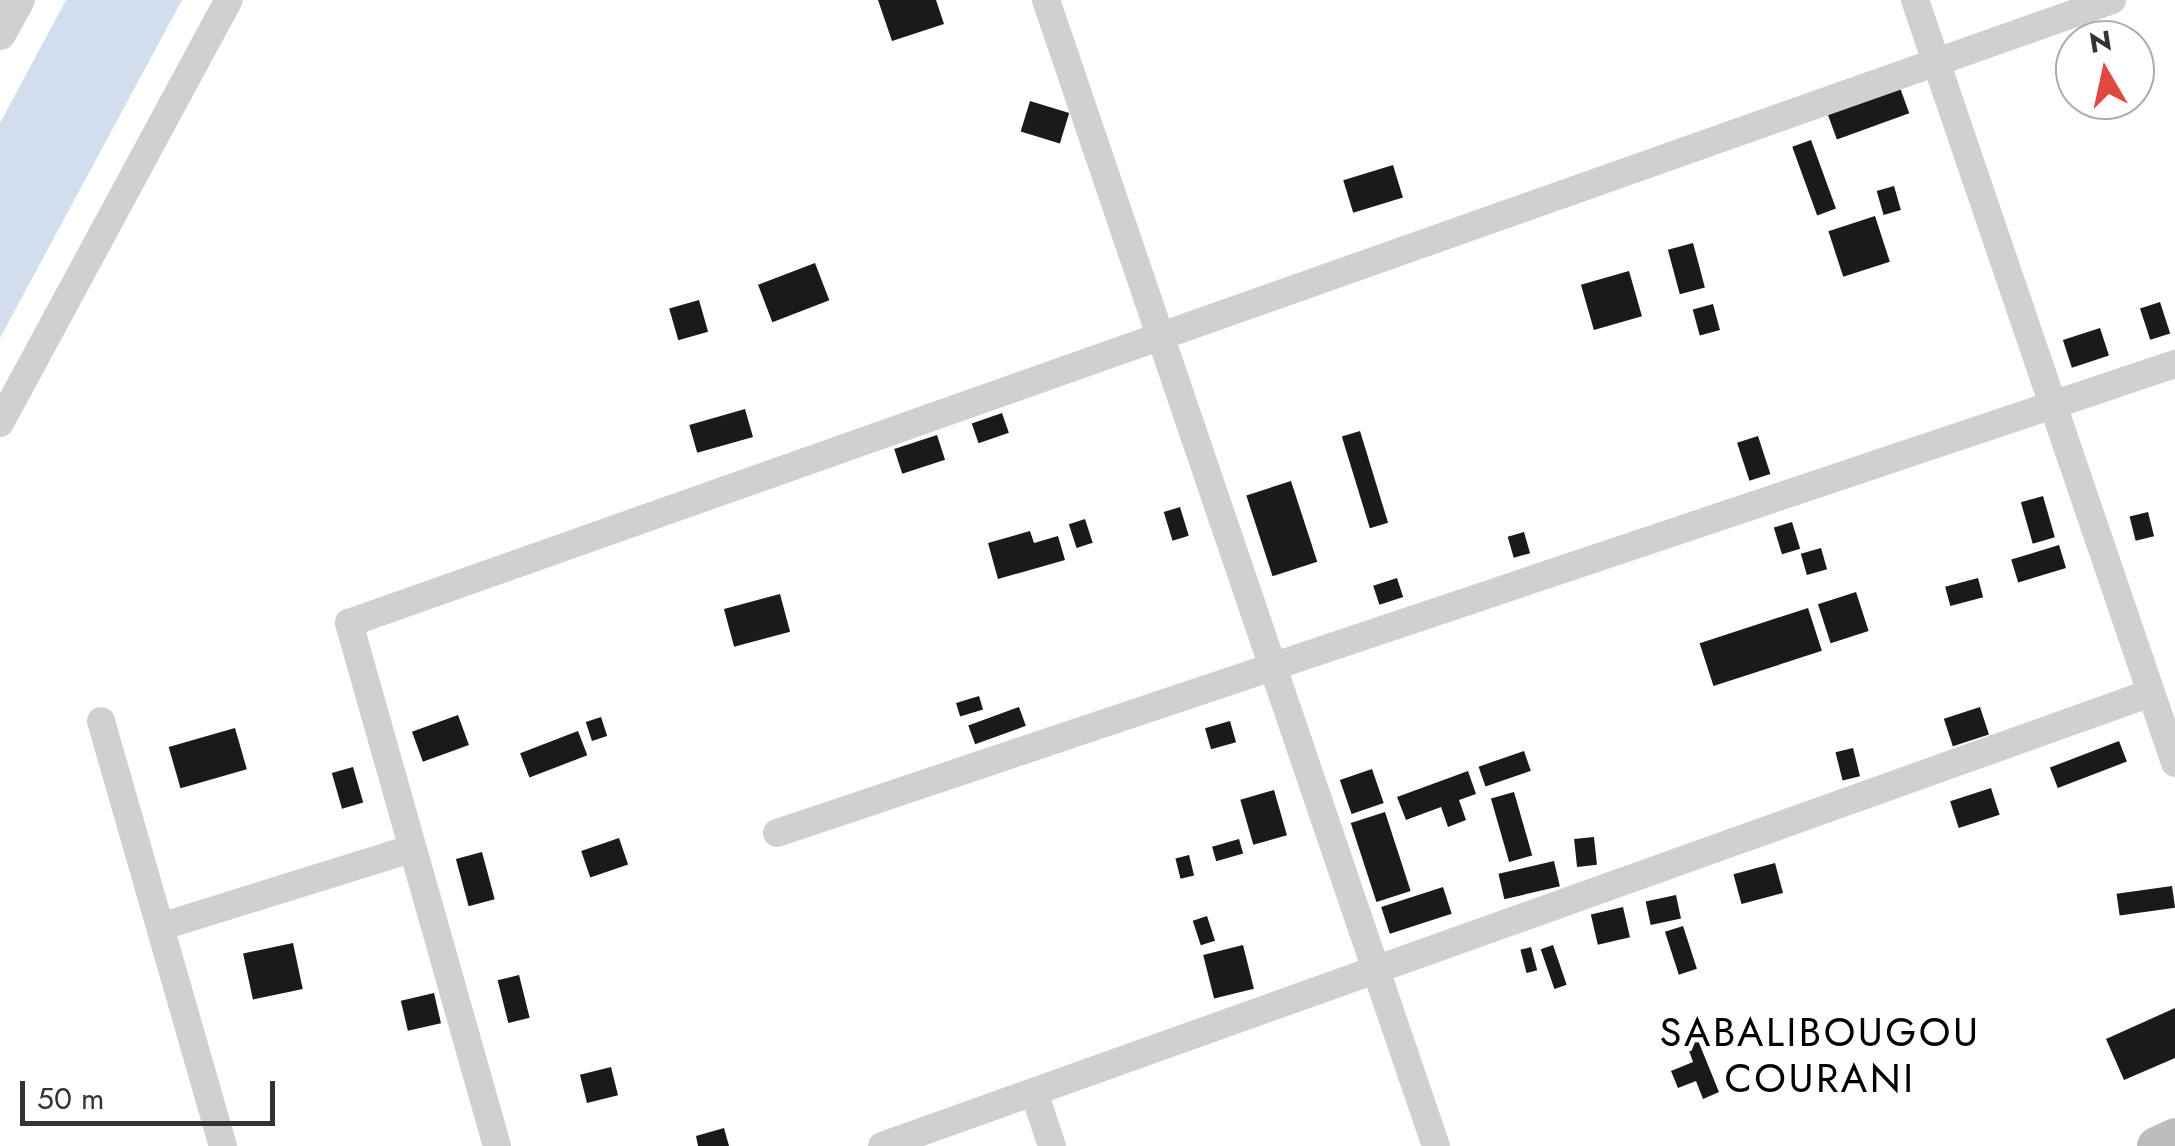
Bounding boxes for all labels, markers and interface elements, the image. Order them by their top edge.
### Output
north arrow [2055,20,2155,120]
text: N [2086,20,2115,64]
district label: SABALIBOUGOU COURANI [1660,1008,1980,1102]
scale bar [25,1061,280,1123]
text: 50 m [37,1077,104,1120]

